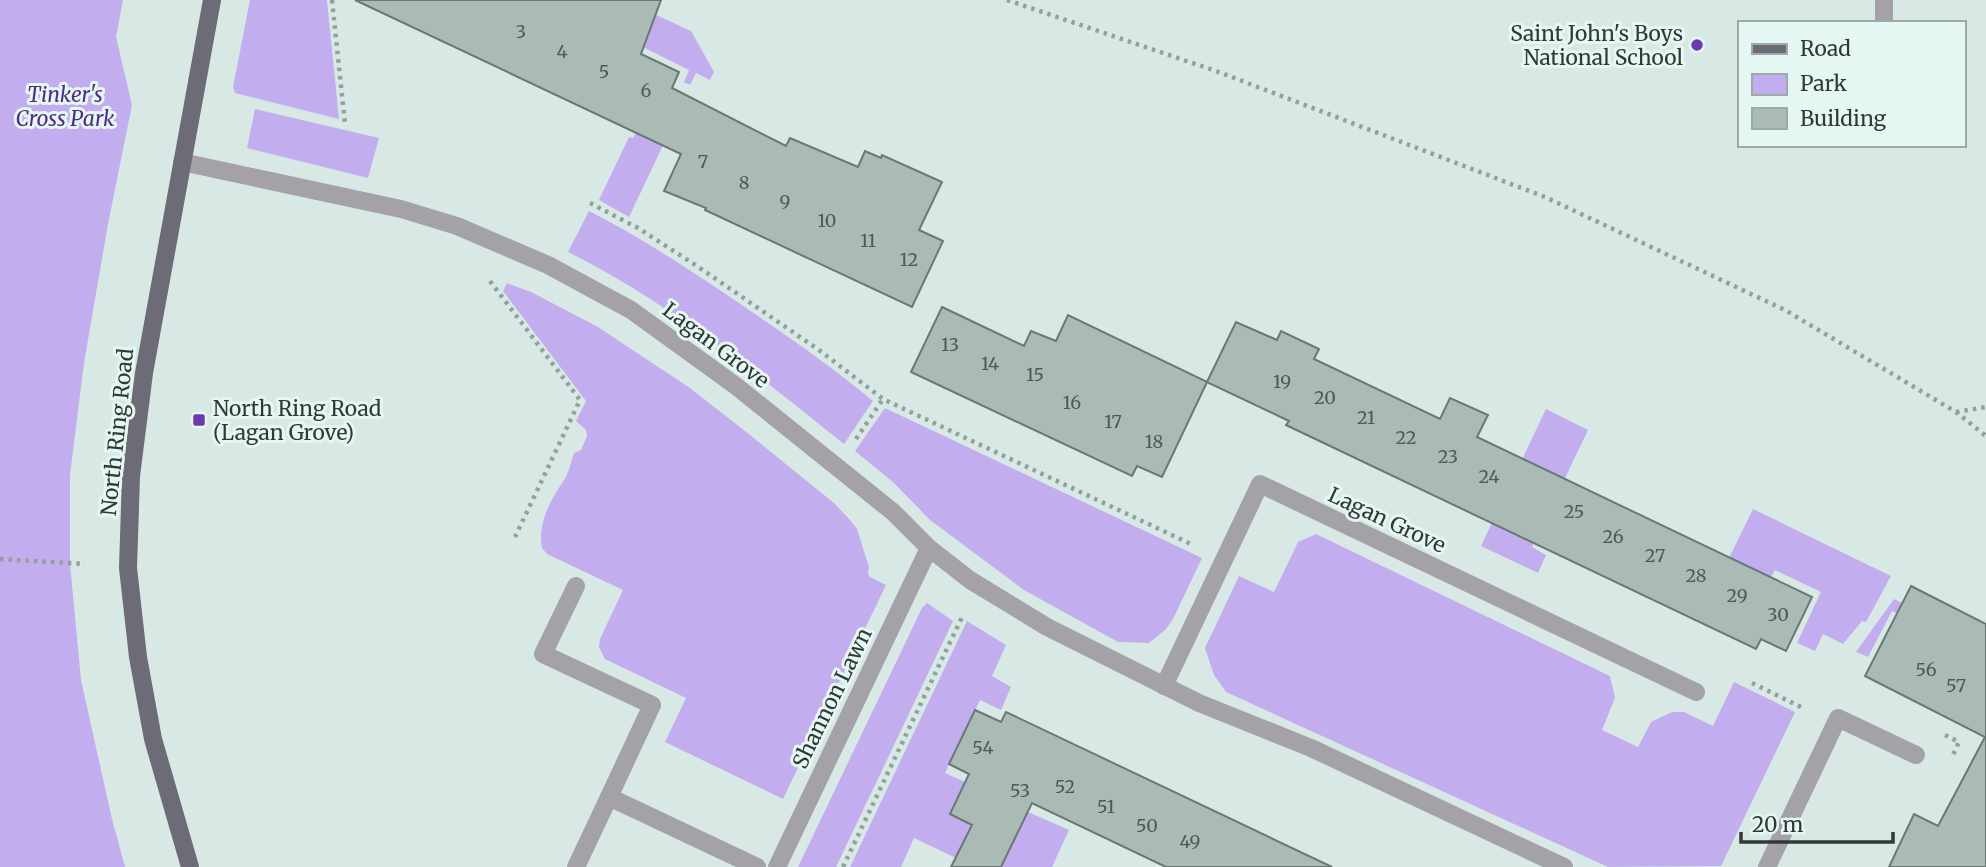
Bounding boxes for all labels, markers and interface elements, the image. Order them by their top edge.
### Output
house number: 3 [516,20,526,43]
place label: Saint John's Boys National School [1510,20,1683,71]
legend [1738,21,1965,147]
text: Road [1800,35,1851,62]
marker: Saint John's Boys National School [1689,37,1705,53]
house number: 4 [556,40,568,63]
house number: 5 [599,60,609,83]
text: Park [1800,70,1847,97]
house number: 6 [641,79,652,102]
park label: Tinker's Cross Park [16,81,115,132]
text: Building [1800,105,1887,132]
house number: 7 [698,150,708,173]
house number: 8 [739,171,749,194]
house number: 9 [780,190,790,213]
house number: 10 [818,209,836,232]
house number: 11 [860,229,876,252]
house number: 12 [900,248,918,271]
street label: Lagan Grove [657,296,775,394]
house number: 13 [941,333,959,356]
street label: North Ring Road [95,347,139,517]
house number: 14 [981,352,999,375]
house number: 15 [1026,363,1044,386]
house number: 19 [1273,370,1291,393]
house number: 20 [1314,386,1336,409]
house number: 16 [1063,391,1081,414]
place label: North Ring Road (Lagan Grove) [213,395,382,446]
house number: 21 [1357,406,1375,429]
house number: 17 [1104,410,1122,433]
marker: North Ring Road (Lagan Grove) [191,412,207,428]
house number: 22 [1395,426,1417,449]
house number: 18 [1145,430,1163,453]
house number: 23 [1438,445,1458,468]
house number: 24 [1478,465,1500,488]
street label: Lagan Grove [1324,481,1450,559]
house number: 25 [1564,500,1584,523]
house number: 26 [1602,525,1624,548]
house number: 27 [1645,544,1665,567]
house number: 28 [1685,564,1707,587]
house number: 29 [1726,584,1748,607]
house number: 30 [1767,603,1789,626]
street label: Shannon Lawn [786,623,878,773]
house number: 56 [1915,658,1937,681]
house number: 57 [1946,674,1966,697]
house number: 54 [972,736,994,759]
house number: 52 [1055,775,1075,798]
house number: 53 [1010,779,1030,802]
house number: 51 [1097,795,1115,818]
scale bar [1741,800,1893,844]
text: 20 m [1752,811,1804,838]
house number: 50 [1136,814,1158,837]
house number: 49 [1180,830,1200,853]

